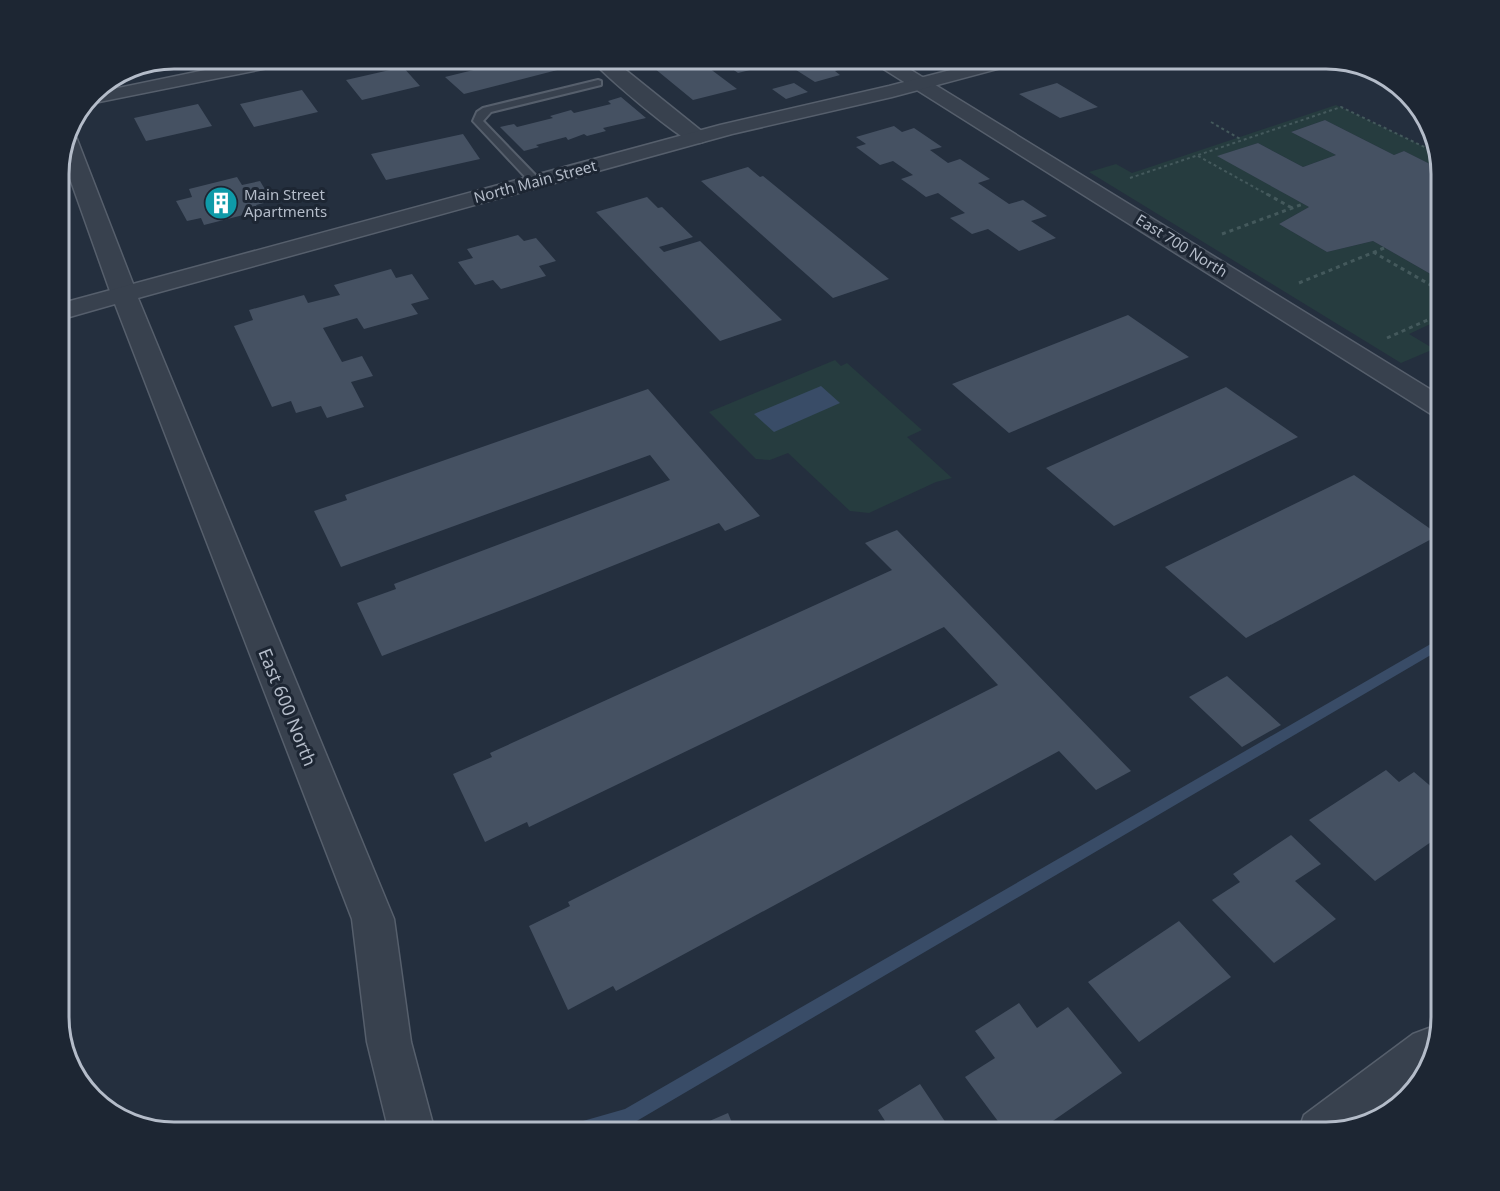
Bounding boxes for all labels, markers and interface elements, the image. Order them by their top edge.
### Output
street label: North Main Street [471,155,599,207]
place label: Main Street Apartments [244,184,327,221]
building icon: Main Street Apartments [203,185,239,221]
street label: East 700 North [1132,209,1232,281]
street label: East 600 North [253,645,323,769]

